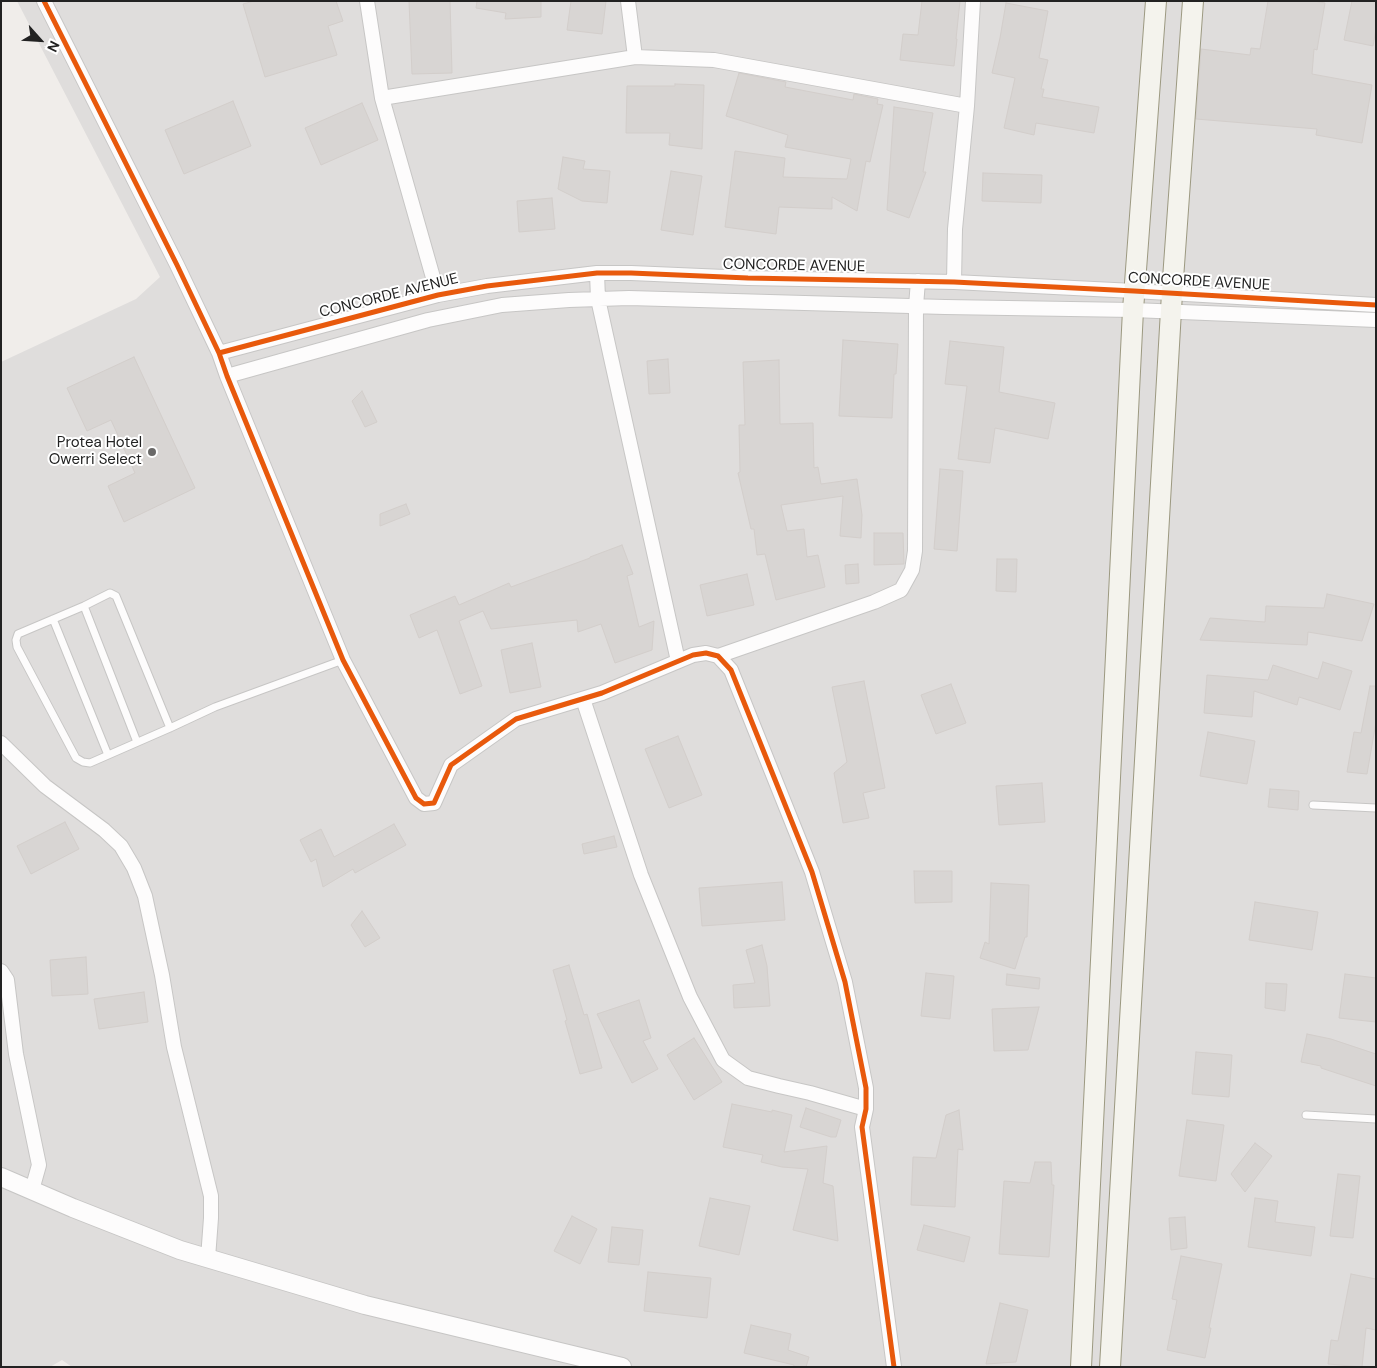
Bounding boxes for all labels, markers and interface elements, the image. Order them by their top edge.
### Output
north arrow [15,15,65,65]
text: N [43,38,64,55]
street label: CONCORDE AVENUE [723,256,865,276]
street label: CONCORDE AVENUE [1127,269,1271,295]
street label: CONCORDE AVENUE [318,270,460,322]
place label: Protea Hotel Owerri Select [49,434,142,469]
marker: Protea Hotel Owerri Select [146,446,158,458]

